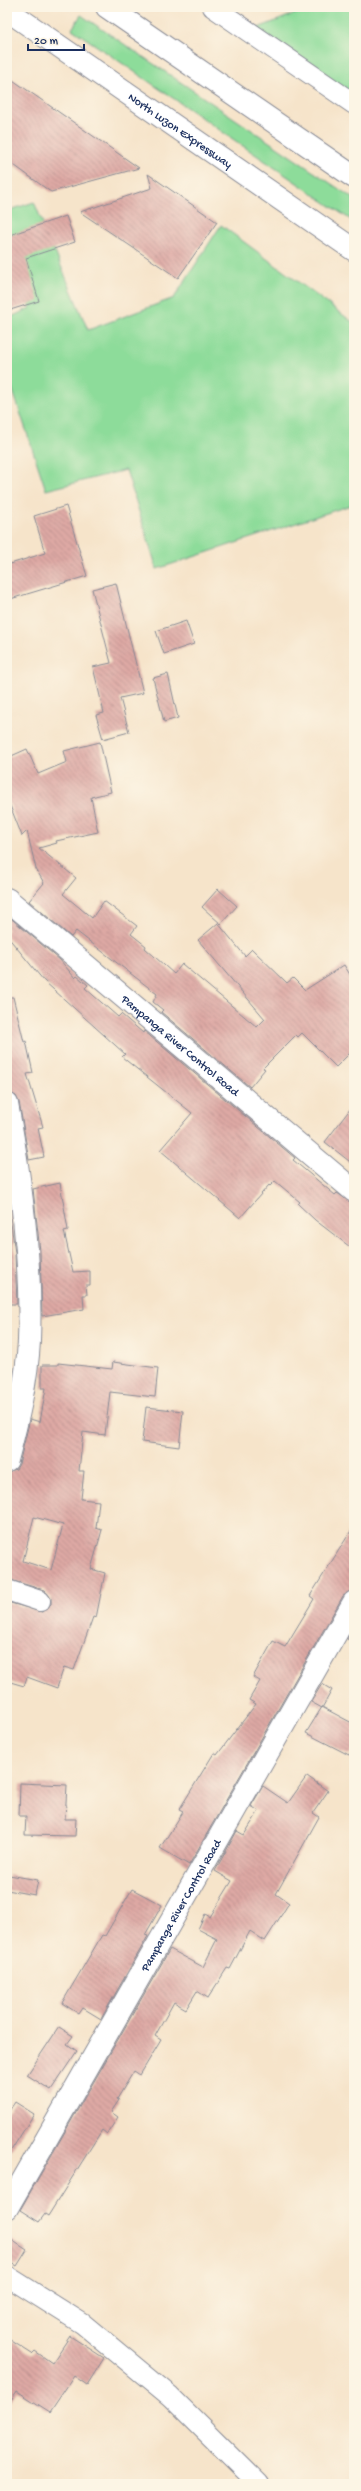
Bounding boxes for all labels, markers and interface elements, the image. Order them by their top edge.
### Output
scale bar [28,26,84,52]
text: 20 m [34,35,59,49]
street label: North Luzon Expressway [125,91,234,173]
street label: Pampanga River Control Road [117,993,242,1101]
street label: Pampanga River Control Road [138,1837,226,1975]

